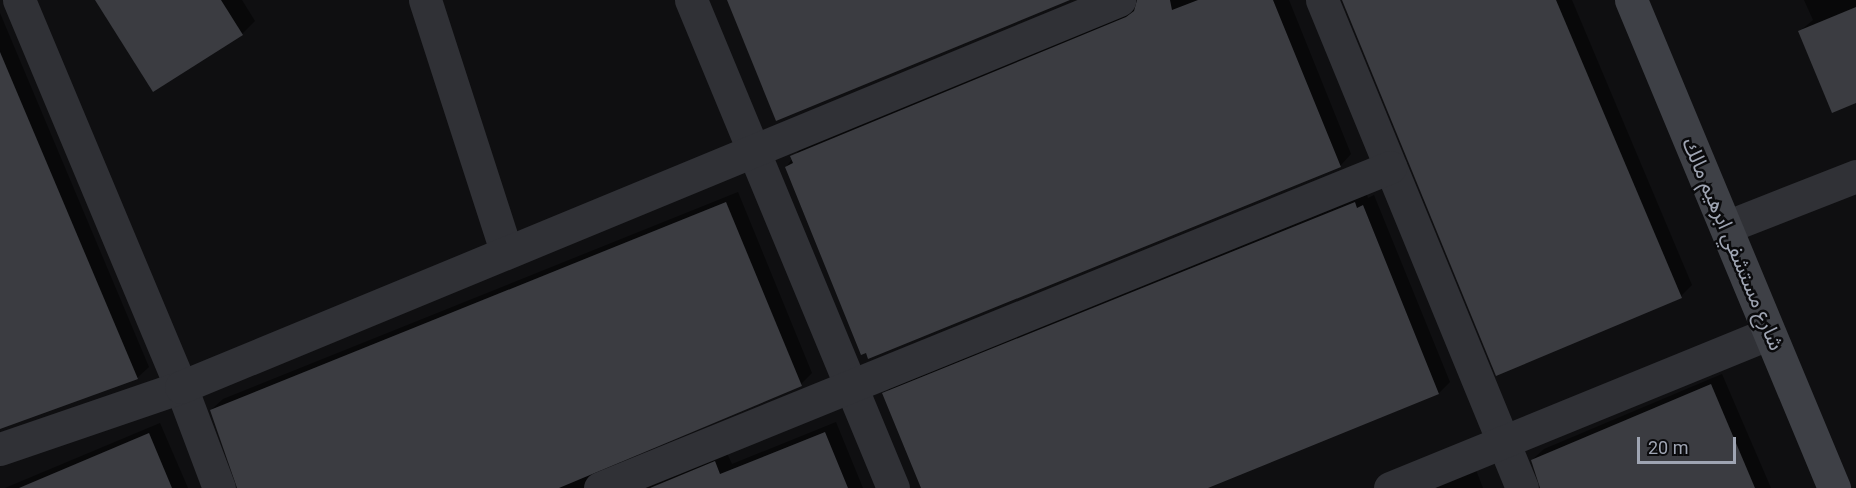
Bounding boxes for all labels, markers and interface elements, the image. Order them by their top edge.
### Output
street label: شارع مستشفي ابرهيم مالك [1677,134,1789,354]
scale bar [1640,425,1739,463]
text: 20 m [1648,437,1688,458]

